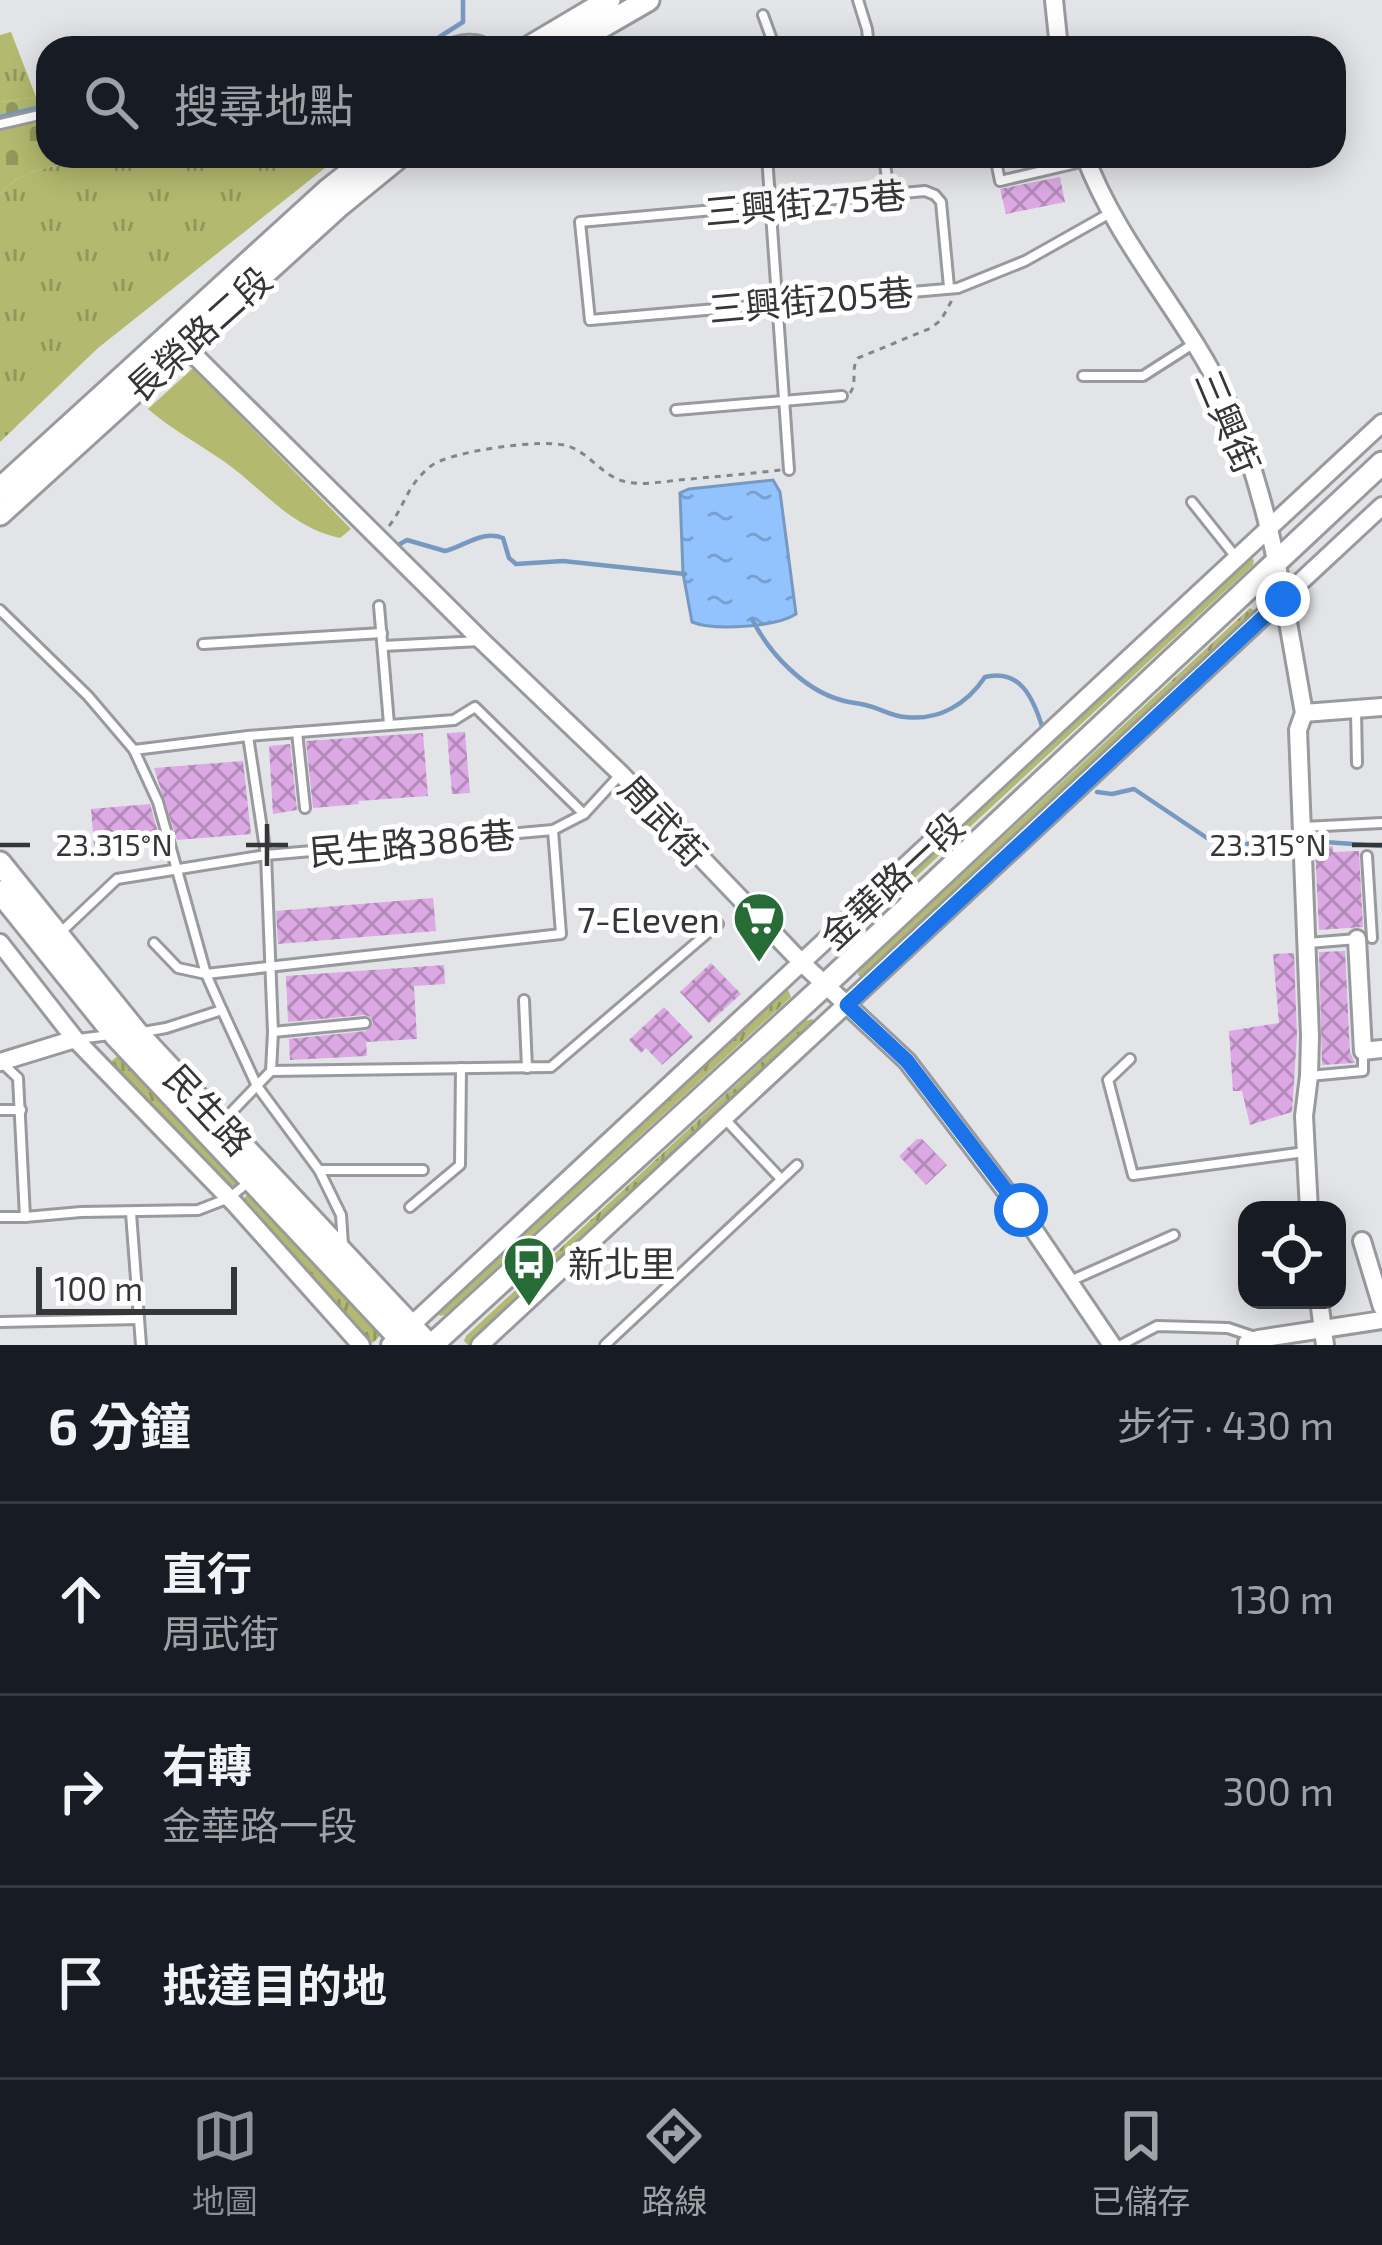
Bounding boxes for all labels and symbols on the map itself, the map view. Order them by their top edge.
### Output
street label: 三興街275巷 [703,172,907,232]
street label: 長榮路二段 [117,257,279,409]
street label: 三興街205巷 [707,269,915,329]
street label: 三興街 [1188,363,1270,479]
route end [1256,572,1310,626]
street label: 周武街 [611,766,717,874]
street label: 金華路一段 [811,803,971,957]
street label: 民生路386巷 [307,812,517,872]
text: 23.315°N [55,826,173,862]
text: 23.315°N [1209,826,1327,862]
supermarket icon: 7-Eleven [731,890,787,964]
place label: 7-Eleven [577,897,720,940]
street label: 民生路 [156,1055,262,1163]
route start [994,1183,1048,1237]
bus stop icon: 新北里 [501,1234,557,1308]
place label: 新北里 [568,1241,676,1284]
scale bar [36,1261,237,1314]

